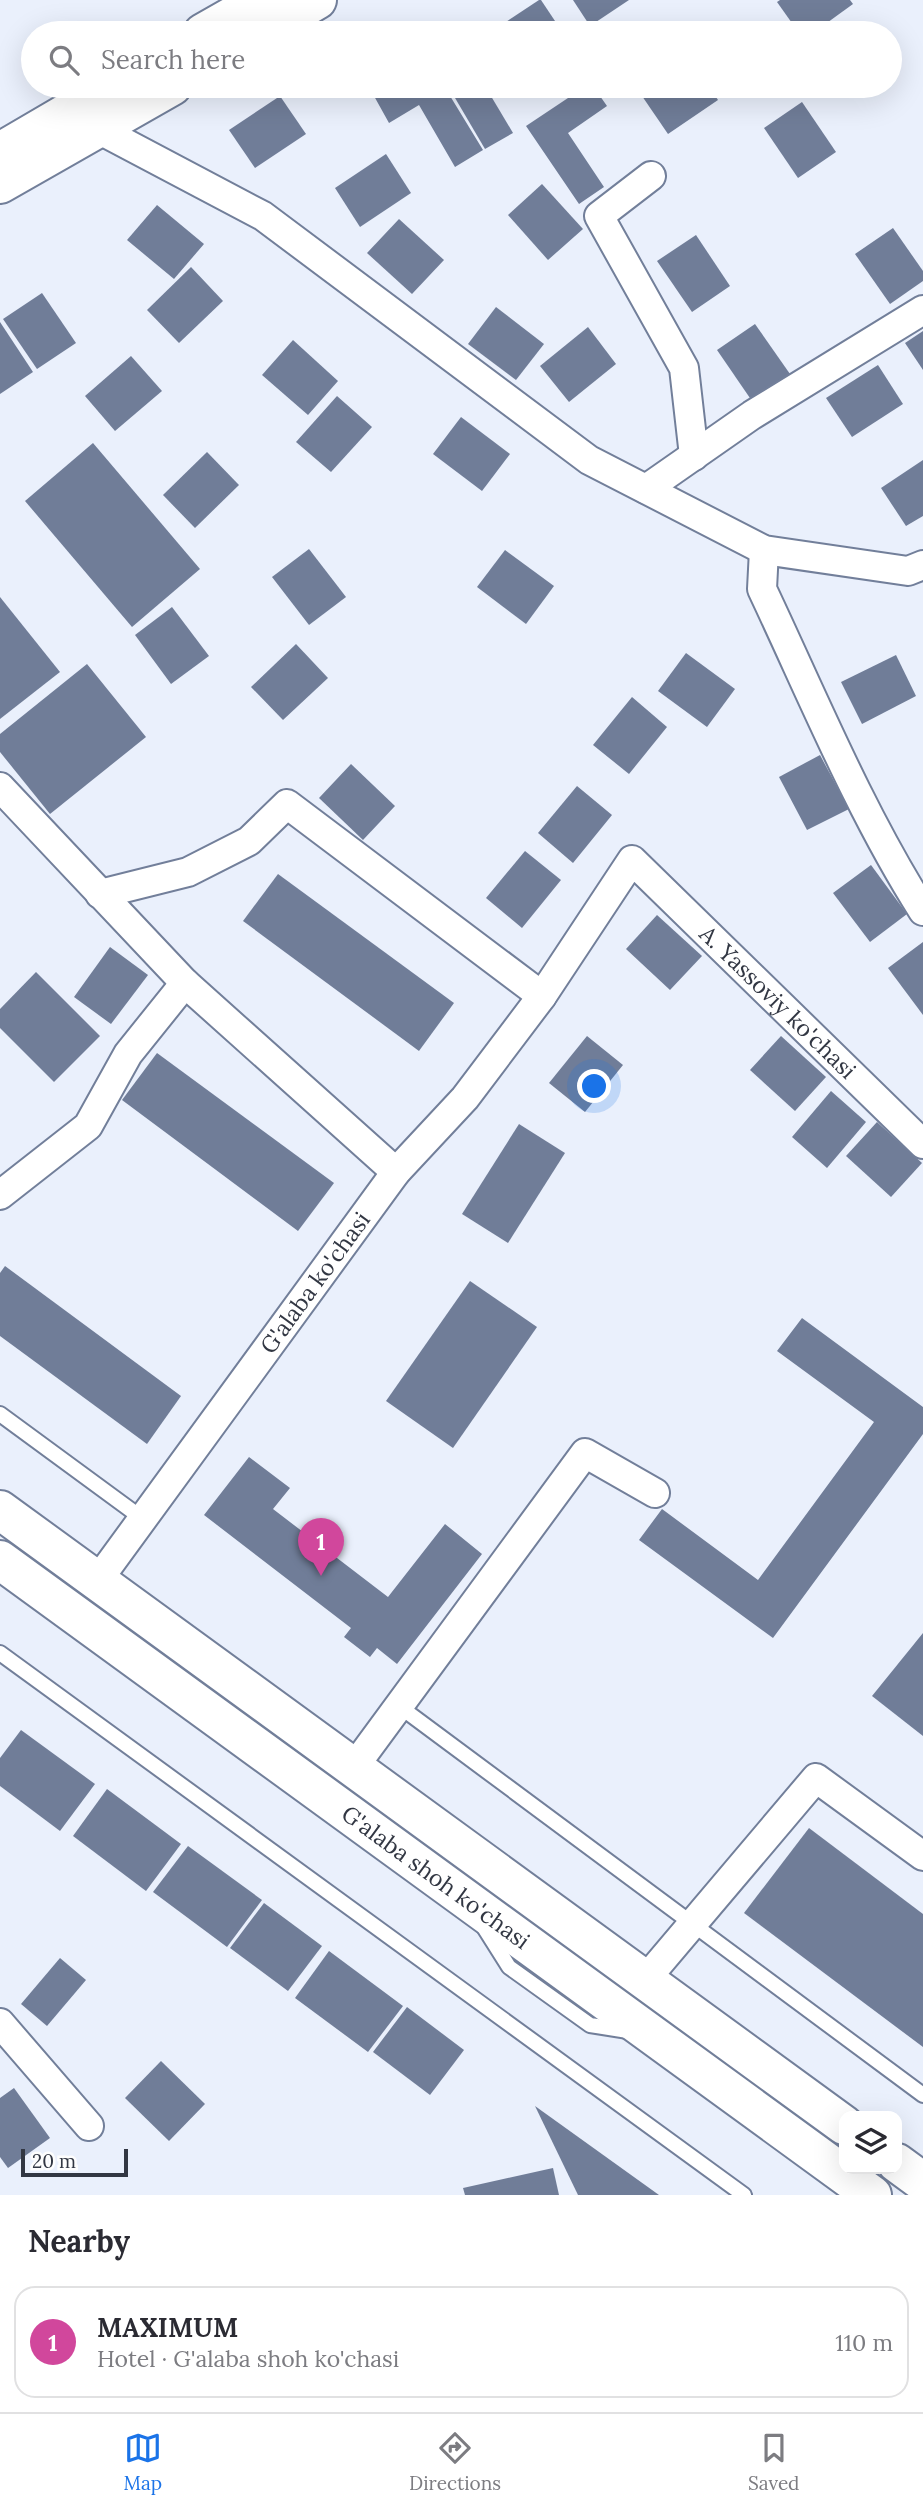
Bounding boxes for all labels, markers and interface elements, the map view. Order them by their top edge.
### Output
search box [21,21,902,98]
icon: search [45,41,83,79]
text: Search here [101,43,245,76]
street label: A. Yassoviy ko'chasi [693,918,862,1085]
your location [577,1069,611,1103]
street label: G'alaba ko'chasi [253,1206,376,1359]
pin: 1 [298,1518,344,1576]
street label: G'alaba shoh ko'chasi [336,1799,536,1955]
map controls [839,2111,902,2174]
button: layers [839,2111,902,2174]
scale bar [21,2146,128,2178]
text: 20 m [32,2149,76,2173]
text: Nearby [28,2222,130,2260]
text: MAXIMUM [97,2311,238,2344]
text: 1 [48,2328,58,2357]
text: 110 m [835,2328,893,2357]
text: Hotel · G'alaba shoh ko'chasi [97,2344,399,2373]
tab: Map [124,2429,162,2495]
tab: Directions [409,2429,501,2495]
tab: Saved [748,2429,799,2495]

